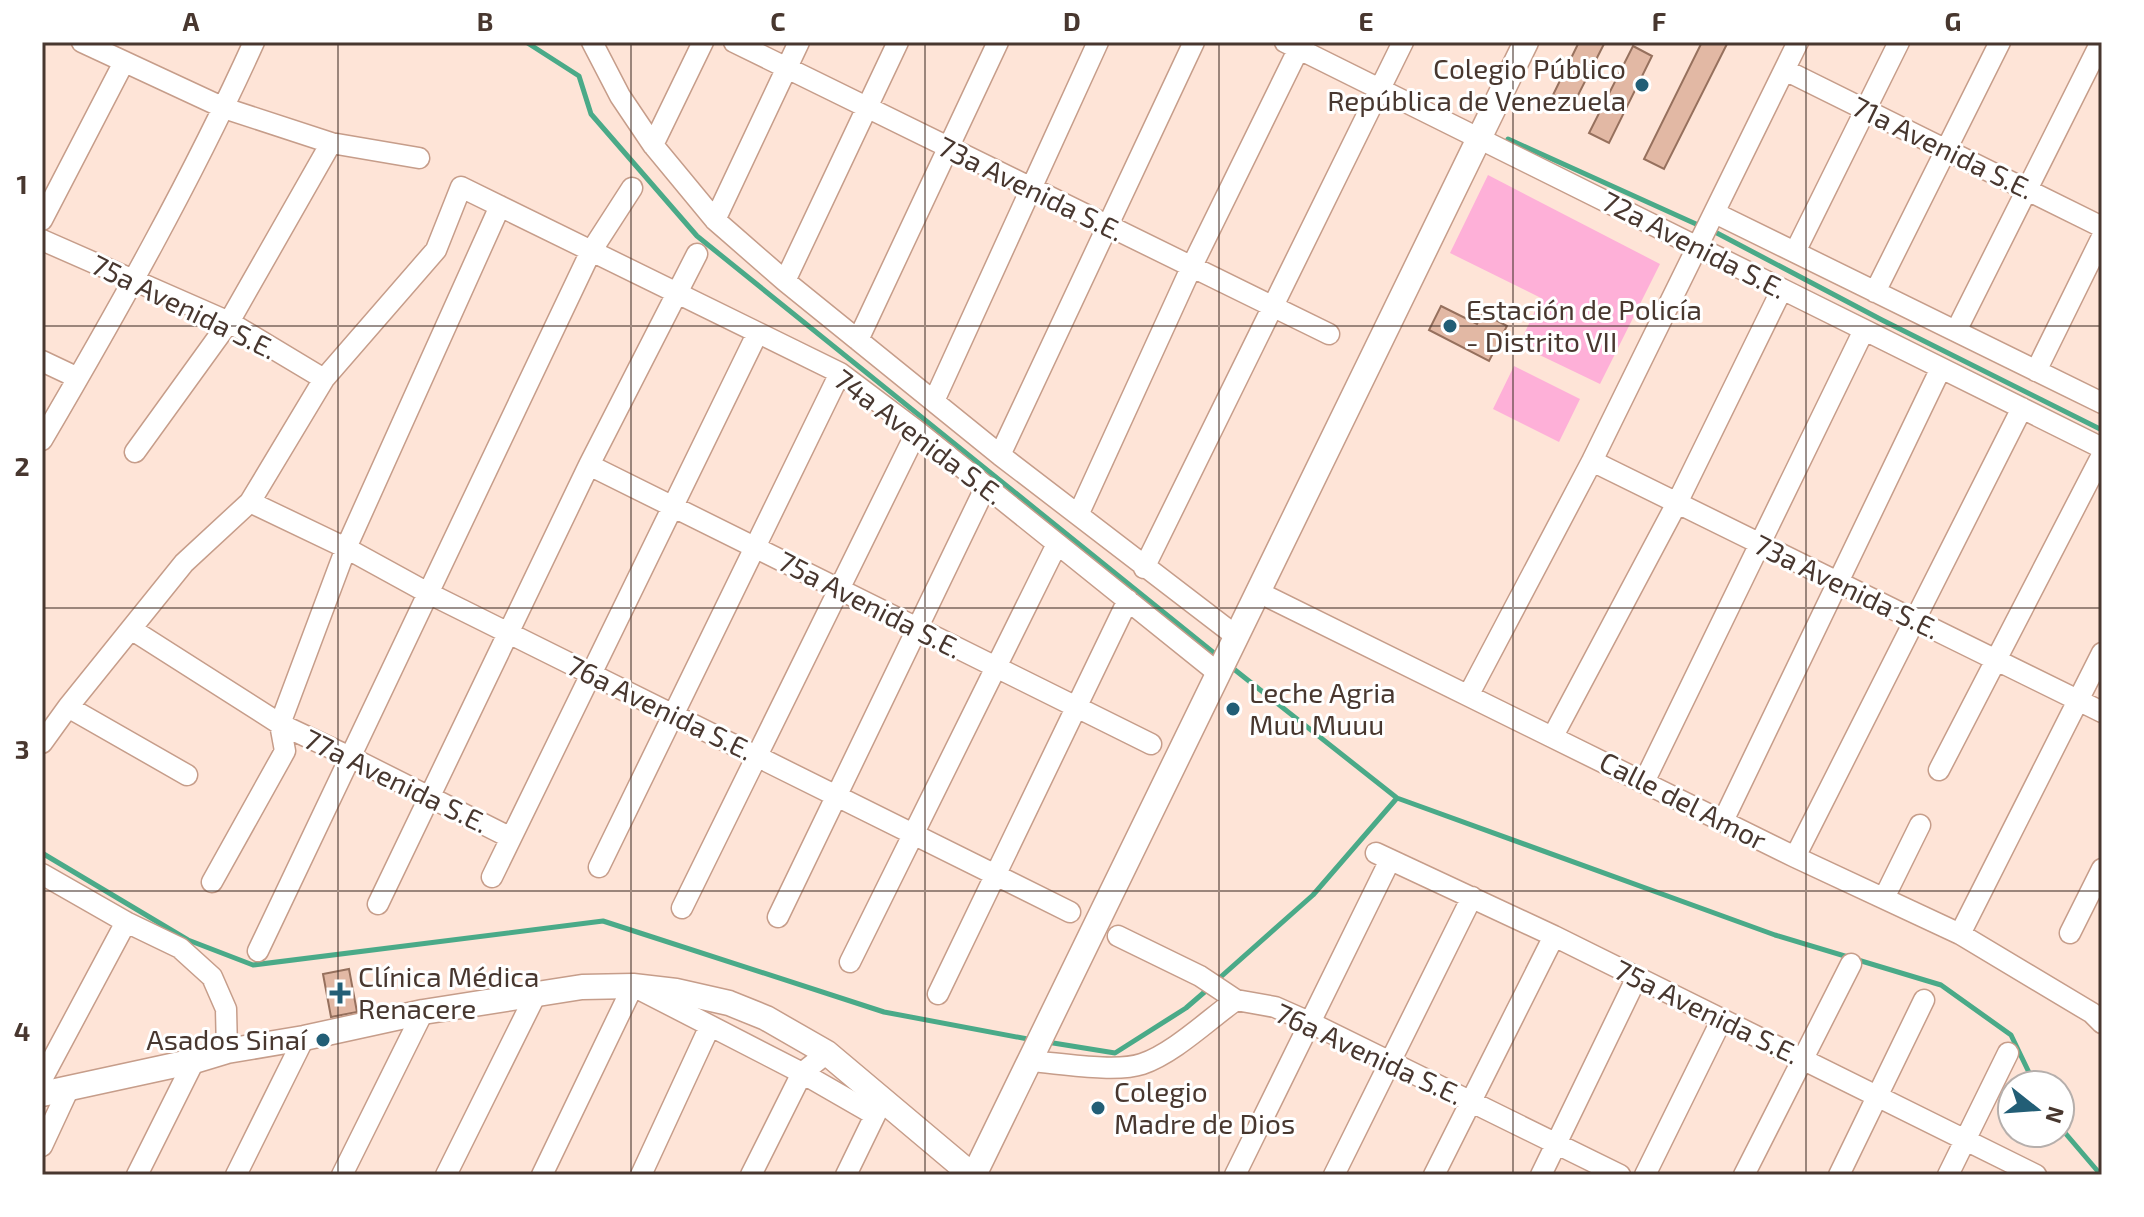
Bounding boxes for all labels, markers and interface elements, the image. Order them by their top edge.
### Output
text: A [183,5,200,36]
text: B [477,5,493,36]
text: C [770,5,786,36]
text: D [1063,5,1081,36]
text: E [1358,5,1374,36]
text: F [1652,5,1666,36]
text: G [1945,5,1961,36]
place label: Colegio Público República de Venezuela [1327,51,1626,117]
marker: Colegio Público República de Venezuela [1633,76,1651,94]
street label: 71a Avenida S.E. [1847,88,2040,206]
street label: 73a Avenida S.E. [933,128,1130,248]
text: 1 [16,168,28,199]
street label: 72a Avenida S.E. [1596,183,1792,305]
street label: 75a Avenida S.E. [86,247,283,366]
place label: Estación de Policía - Distrito VII [1466,292,1702,358]
marker: Estación de Policía - Distrito VII [1441,317,1459,335]
street label: 74a Avenida S.E. [828,361,1011,511]
text: 2 [14,450,30,481]
street label: 73a Avenida S.E. [1749,526,1946,646]
street label: 75a Avenida S.E. [773,543,968,665]
street label: 76a Avenida S.E. [562,647,759,767]
place label: Leche Agria Muu Muuu [1249,675,1396,741]
marker: Leche Agria Muu Muuu [1224,700,1242,718]
street label: 77a Avenida S.E. [299,721,494,839]
text: 3 [15,733,29,764]
street label: Calle del Amor [1594,744,1773,857]
street label: 75a Avenida S.E. [1609,952,1806,1071]
place label: Clínica Médica Renacere [358,959,539,1025]
marker: Clínica Médica Renacere [329,982,351,1004]
street label: 76a Avenida S.E. [1270,995,1469,1111]
text: 4 [14,1015,30,1046]
place label: Asados Sinaí [146,1022,308,1056]
marker: Asados Sinaí [314,1031,332,1049]
north arrow [1996,1069,2076,1149]
place label: Colegio Madre de Dios [1114,1074,1295,1140]
marker: Colegio Madre de Dios [1089,1099,1107,1117]
text: N [2041,1104,2071,1127]

